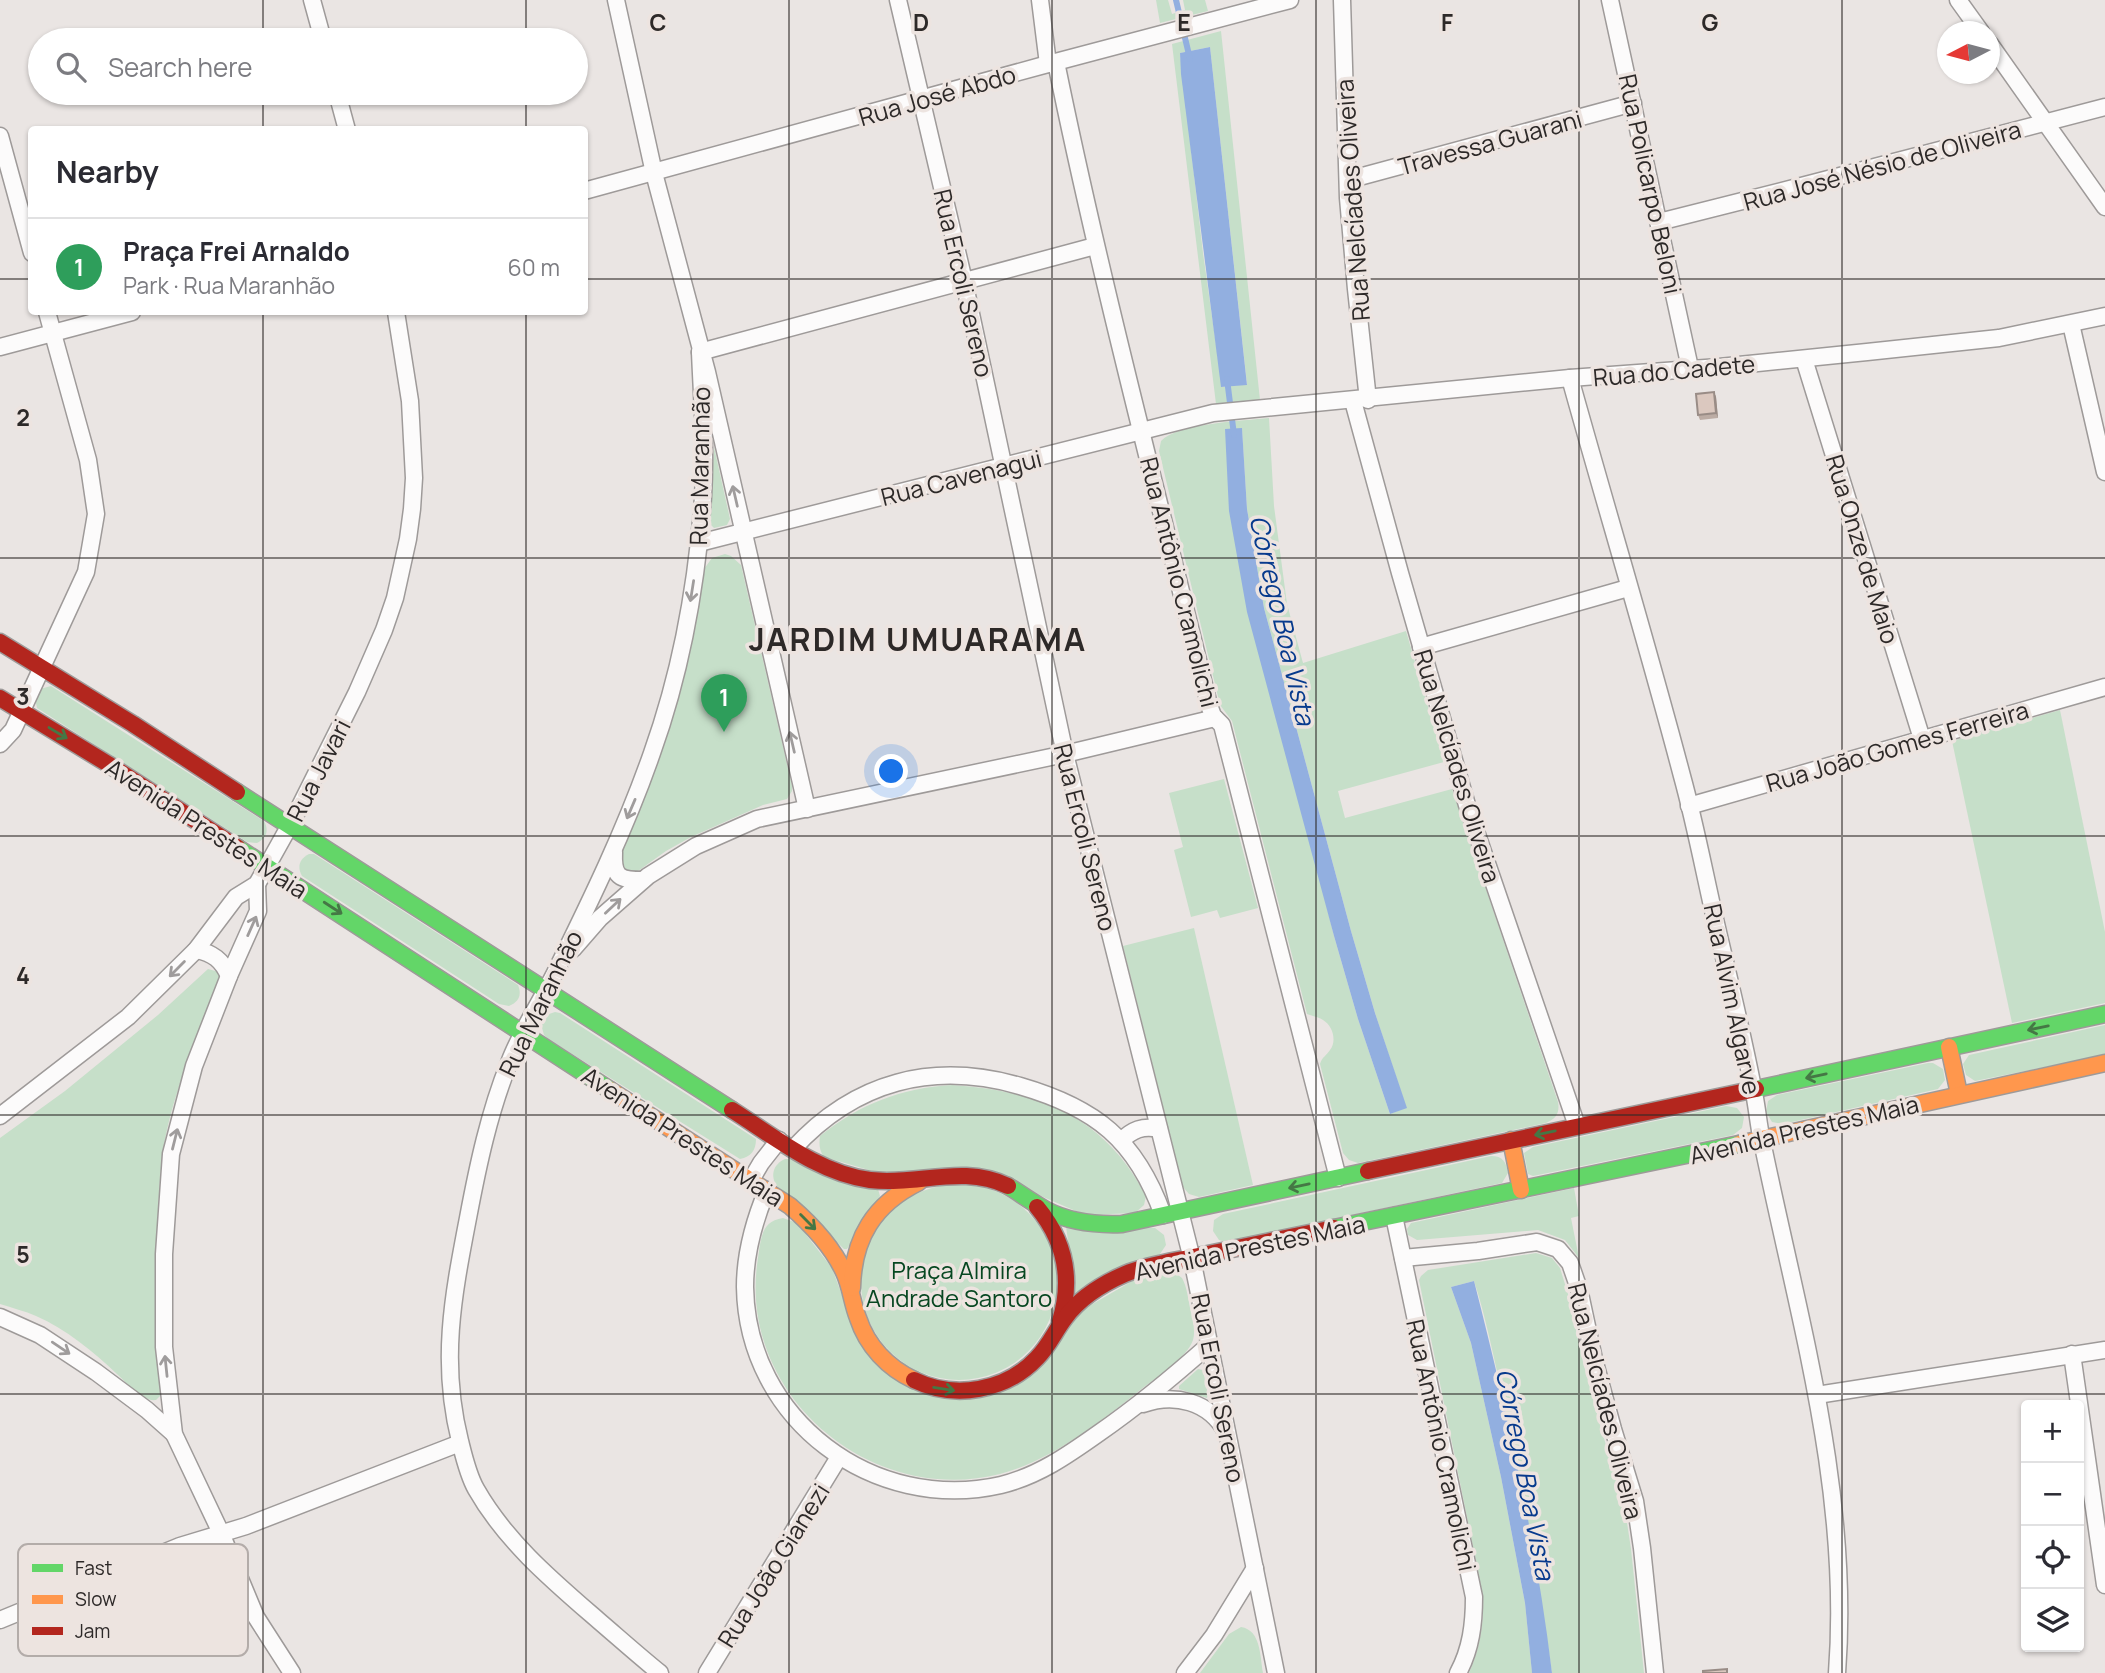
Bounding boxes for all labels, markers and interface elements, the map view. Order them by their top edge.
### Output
text: C [650,6,667,38]
text: D [913,6,929,38]
text: E [1177,6,1191,38]
text: F [1441,6,1453,38]
text: G [1702,6,1719,38]
north arrow [1937,21,2000,84]
search box [28,28,588,105]
icon: search [52,48,90,86]
text: Search here [108,49,253,85]
street label: Rua José Abdo [855,57,1019,133]
street label: Rua Policarpo Beloni [1612,71,1690,297]
street label: Rua Nelcíades Oliveira [1327,78,1377,322]
street label: Travessa Guarani [1394,102,1586,182]
street label: Rua José Nésio de Oliveira [1739,112,2025,218]
text: Nearby [56,151,159,192]
street label: Rua Ercoli Sereno [926,186,1002,380]
text: Praça Frei Arnaldo [123,233,350,269]
text: 1 [74,251,84,283]
text: 60 m [508,251,560,283]
text: Park · Rua Maranhão [123,269,335,301]
street label: Rua do Cadete [1592,346,1756,394]
street label: Rua Maranhão [681,386,717,546]
text: 2 [16,401,30,433]
street label: Rua Cavenagui [877,441,1045,513]
street label: Rua Onze de Maio [1819,450,1907,648]
street label: Rua Antônio Cramolichi [1133,453,1227,711]
one-way arrow [728,485,742,508]
water label: Córrego Boa Vista [1241,512,1325,730]
one-way arrow [685,579,698,601]
district label: JARDIM UMUARAMA [749,617,1087,661]
street label: Rua Nelcíades Oliveira [1407,645,1509,887]
pin: 1 [701,674,747,732]
text: 3 [16,680,30,712]
street label: Rua João Gomes Ferreira [1762,693,2032,799]
street label: Rua Javari [278,713,358,827]
one-way arrow [48,727,68,741]
one-way arrow [785,731,798,754]
street label: Rua Ercoli Sereno [1047,740,1125,934]
street label: Avenida Prestes Maia [100,750,314,906]
your location [874,754,908,788]
one-way arrow [624,798,637,819]
one-way arrow [604,898,622,914]
street label: Rua Alvim Algarve [1697,901,1769,1097]
one-way arrow [322,902,342,916]
one-way arrow [246,915,259,937]
street label: Rua Maranhão [490,925,590,1081]
text: 4 [16,959,30,991]
one-way arrow [169,960,186,977]
one-way arrow [2027,1022,2050,1036]
street label: Avenida Prestes Maia [576,1058,790,1214]
one-way arrow [1805,1069,1828,1083]
street label: Avenida Prestes Maia [1686,1087,1922,1171]
one-way arrow [1534,1127,1557,1140]
one-way arrow [169,1128,182,1151]
one-way arrow [1288,1180,1311,1193]
street label: Avenida Prestes Maia [1132,1206,1368,1288]
one-way arrow [800,1214,817,1231]
text: 5 [16,1238,30,1270]
park label: Praça Almira Andrade Santoro [866,1253,1052,1314]
street label: Rua Nelcíades Oliveira [1561,1279,1651,1523]
street label: Rua Ercoli Sereno [1184,1291,1254,1485]
street label: Rua Antônio Cramolichi [1399,1316,1485,1574]
one-way arrow [50,1341,70,1355]
one-way arrow [159,1355,172,1378]
water label: Córrego Boa Vista [1488,1365,1564,1584]
one-way arrow [932,1383,955,1396]
map controls [2021,1400,2084,1652]
button: + [2021,1400,2084,1463]
button: − [2021,1463,2084,1526]
street label: Rua João Gianezi [709,1477,837,1653]
button: locate [2021,1526,2084,1589]
legend [18,1544,248,1656]
text: Fast [75,1555,112,1581]
text: Slow [75,1586,117,1612]
button: layers [2021,1589,2084,1652]
text: Jam [75,1618,110,1644]

